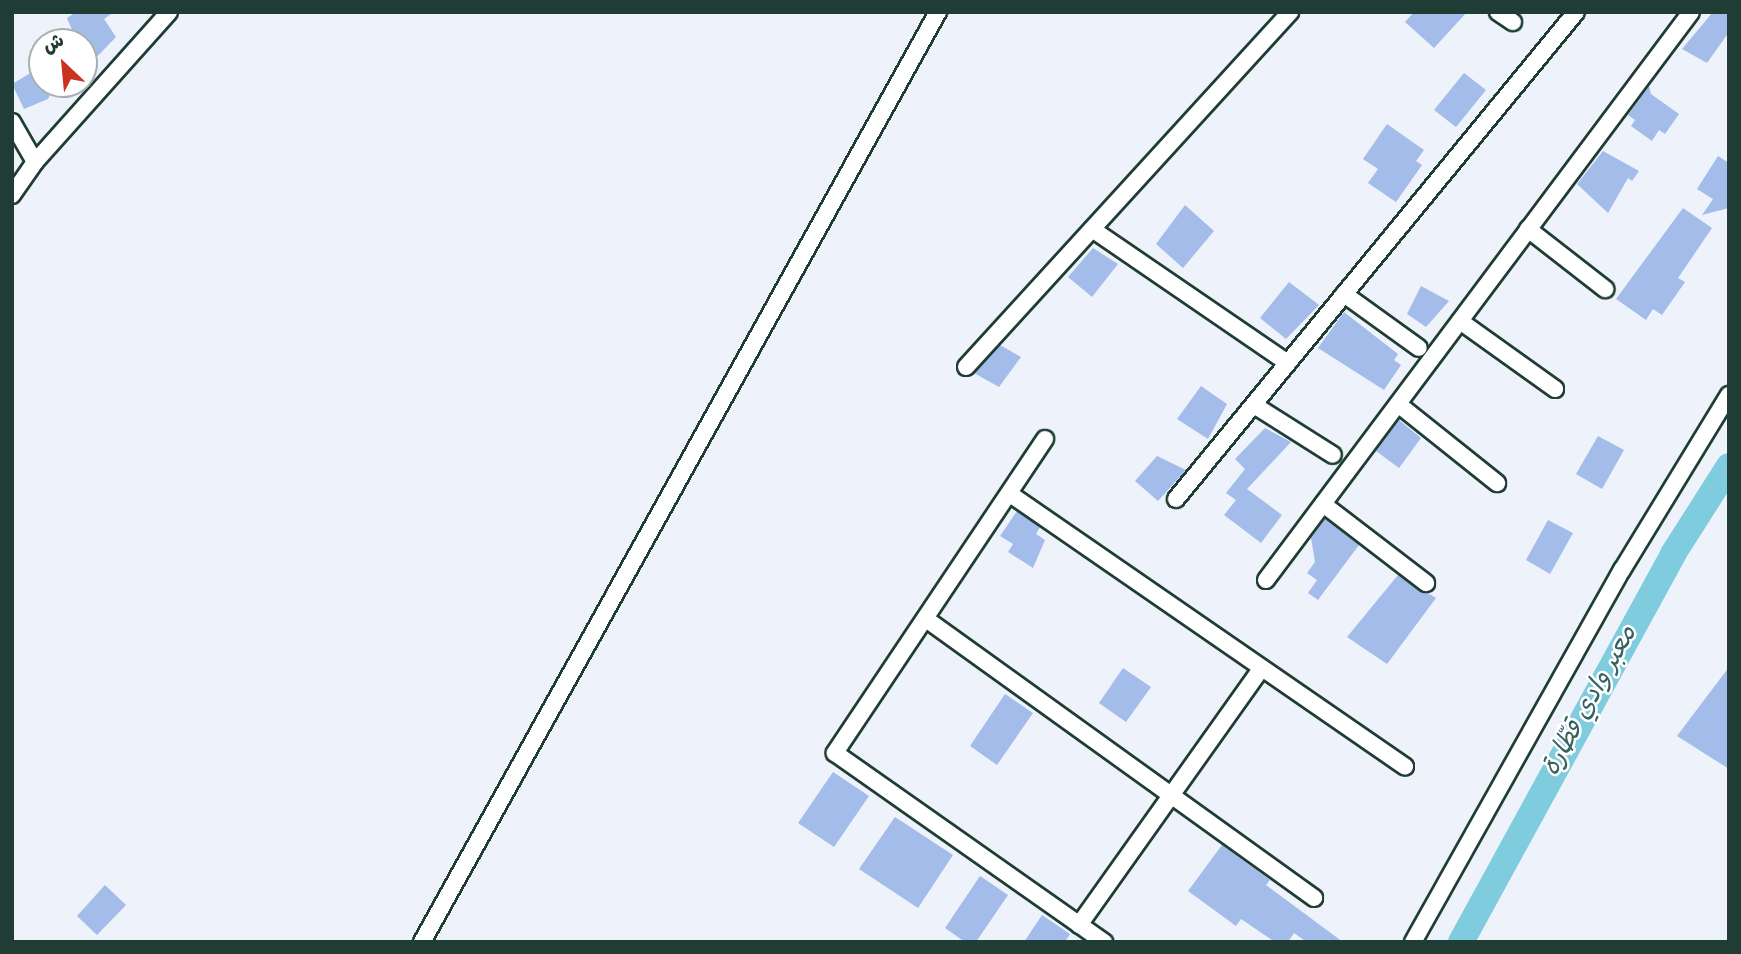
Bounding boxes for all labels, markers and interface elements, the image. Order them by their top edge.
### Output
north arrow [28,28,98,98]
text: ش [40,31,69,60]
water label: معبر وادي قطّارة [1538,621,1646,783]

